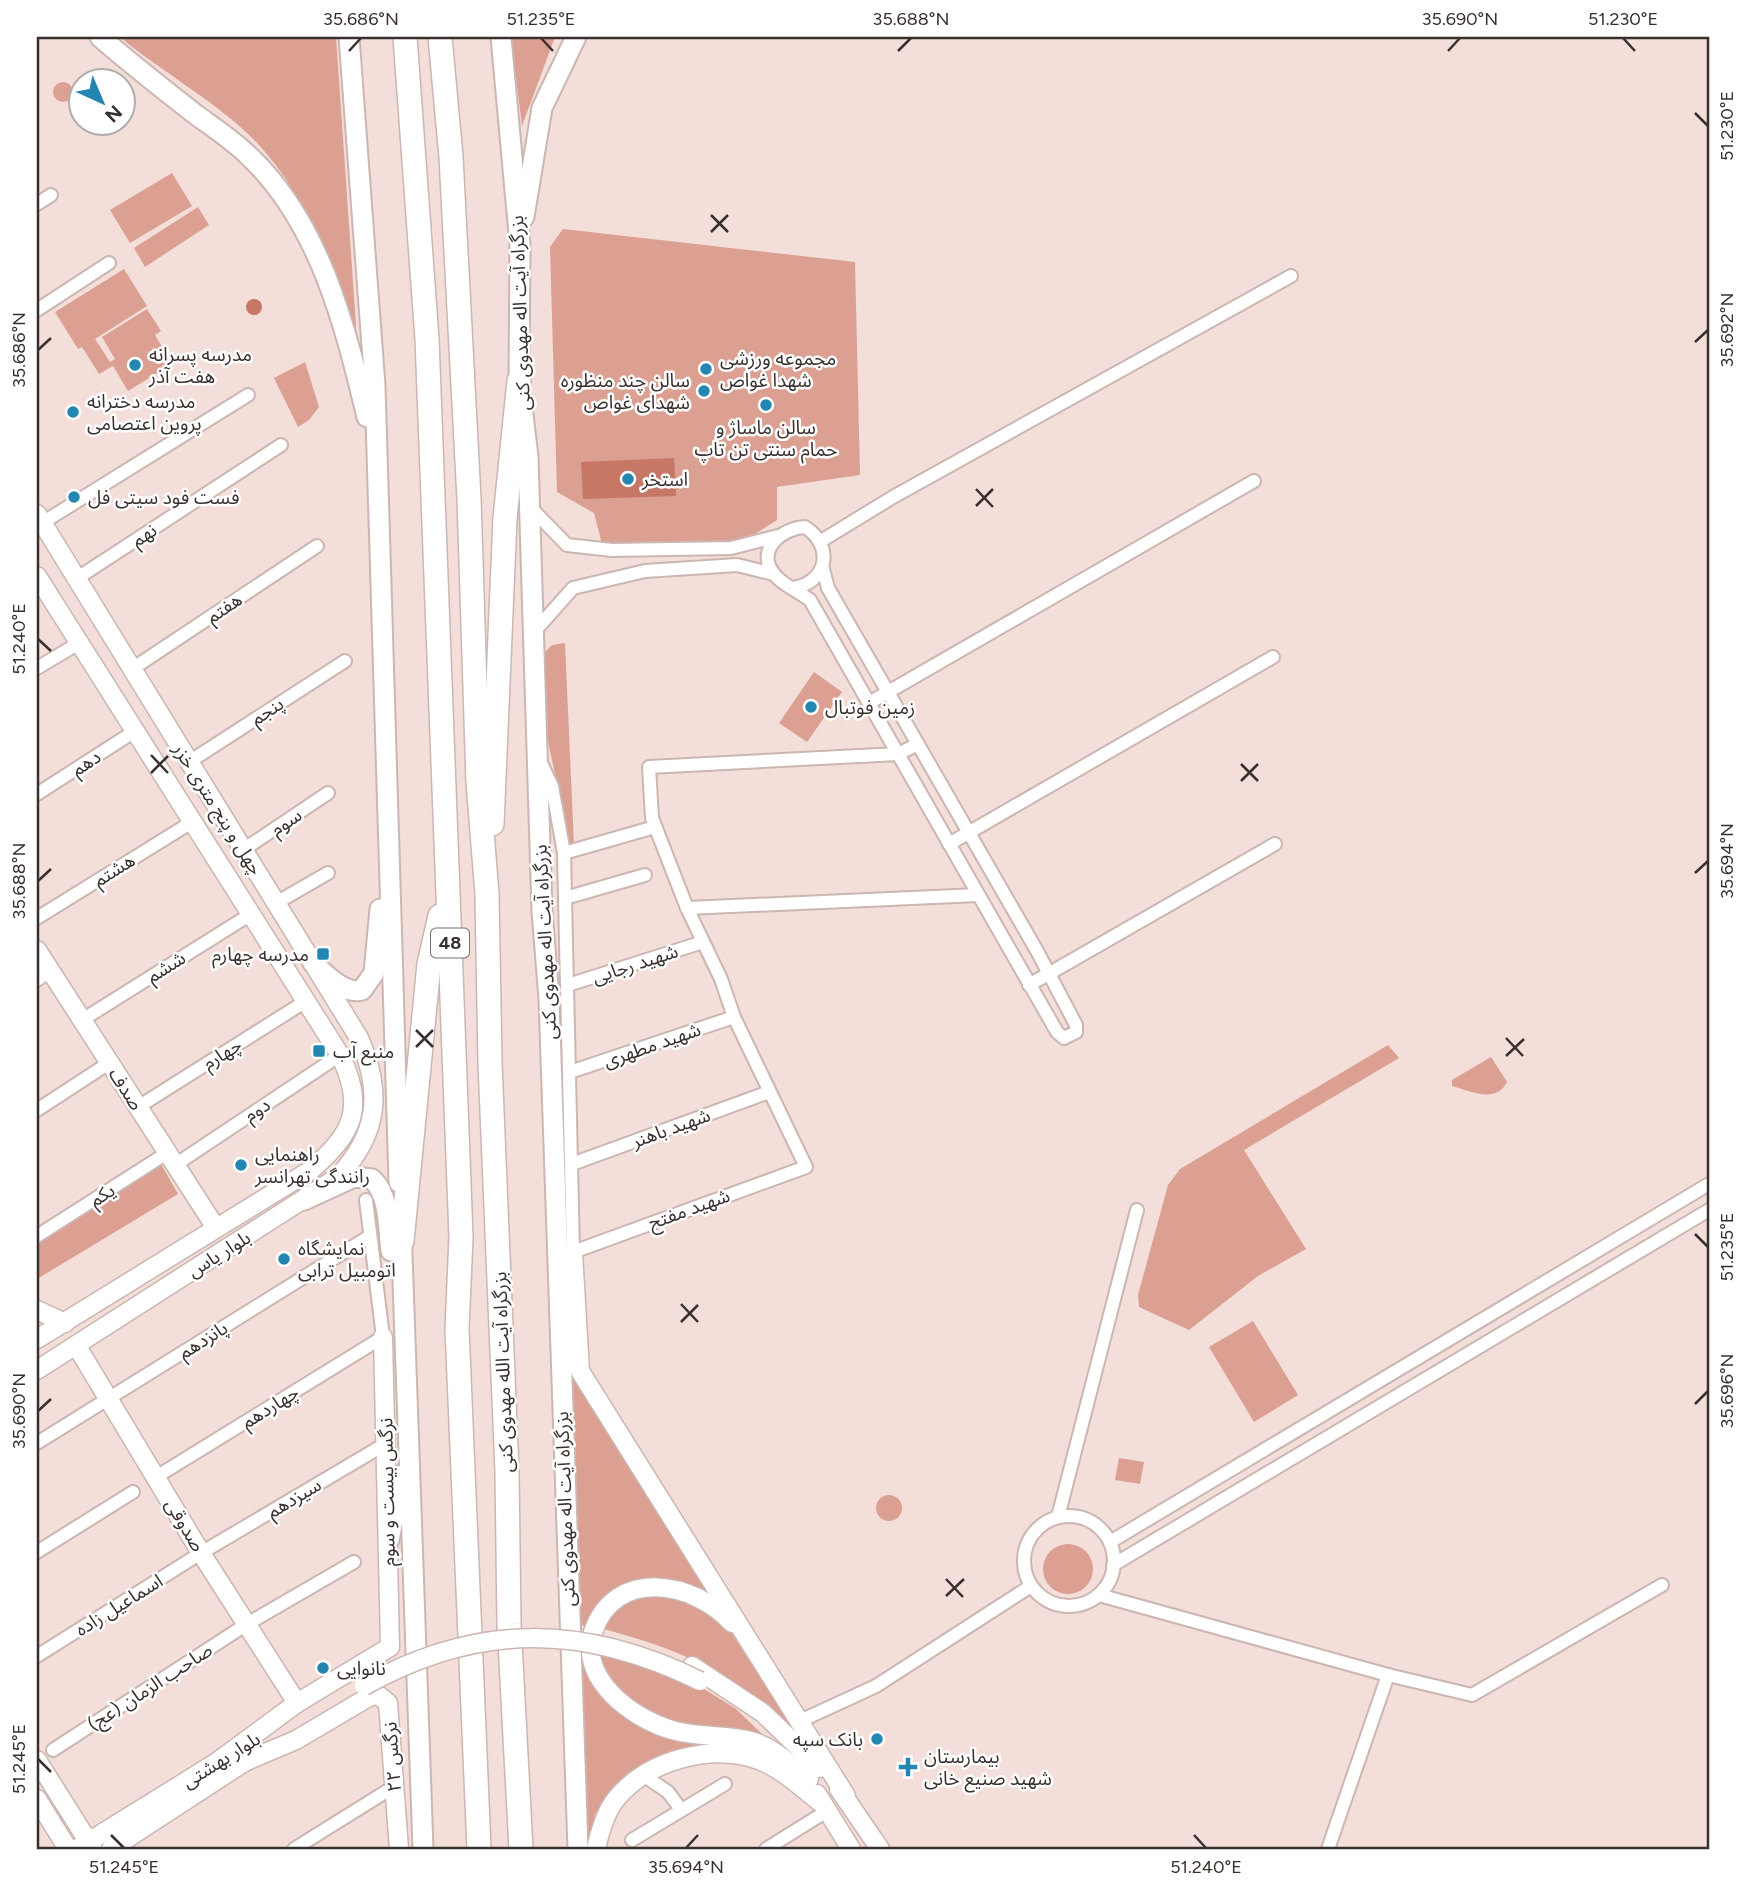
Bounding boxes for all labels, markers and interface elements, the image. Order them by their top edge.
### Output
text: 35.686°N [323,8,399,30]
text: 51.235°E [506,8,576,30]
text: 35.688°N [873,8,949,30]
text: 35.690°N [1422,8,1498,30]
text: 51.230°E [1588,8,1658,30]
north arrow [66,66,136,136]
text: 51.230°E [1716,91,1738,161]
text: N [100,100,127,127]
street label: بزرگراه آیت اله مهدوی کنی [505,215,535,411]
text: 35.692°N [1716,293,1738,367]
text: 35.686°N [8,312,30,388]
place label: مدرسه پسرانه هفت آذر [148,343,252,388]
place label: مجموعه ورزشی شهدا غواص [720,347,836,392]
marker: مدرسه پسرانه هفت آذر [127,357,143,373]
marker: مجموعه ورزشی شهدا غواص [698,361,714,377]
place label: سالن چند منظوره شهدای غواص [561,369,690,414]
marker: سالن چند منظوره شهدای غواص [696,383,712,399]
place label: مدرسه دخترانه پروین اعتصامی [87,390,202,436]
marker: سالن ماساژ و حمام سنتی تن تاپ [758,397,774,413]
marker: مدرسه دخترانه پروین اعتصامی [65,404,81,420]
place label: سالن ماساژ و حمام سنتی تن تاپ [694,416,838,464]
place label: استخر [641,468,688,491]
marker: استخر [620,471,636,487]
place label: فست فود سیتی فل [88,486,239,509]
marker: فست فود سیتی فل [66,489,82,505]
street label: نهم [127,518,163,554]
street label: هفتم [202,588,248,631]
text: 51.240°E [8,603,30,675]
street label: پنجم [246,692,290,733]
place label: زمین فوتبال [825,696,915,719]
marker: زمین فوتبال [803,699,819,715]
street label: چهل و پنج متری خزر [165,738,268,881]
street label: دهم [67,745,107,784]
street label: سوم [266,803,308,843]
text: 35.694°N [1716,823,1738,899]
text: 35.688°N [8,843,30,919]
street label: بزرگراه آیت اله مهدوی کنی [528,844,562,1040]
street label: هشتم [89,848,141,894]
road number: 48 [431,928,469,958]
street label: شهید رجایی [589,939,681,989]
place label: مدرسه چهارم [212,943,309,969]
street label: ششم [142,946,191,990]
marker: مدرسه چهارم [315,946,331,962]
street label: شهید مطهری [600,1018,704,1072]
street label: چهارم [198,1033,247,1077]
place label: منبع آب [333,1040,394,1066]
marker: منبع آب [311,1043,327,1059]
street label: صدف [104,1063,148,1115]
street label: دوم [239,1093,276,1130]
street label: شهید باهنر [628,1103,713,1153]
place label: راهنمایی رانندگی تهرانسر [254,1143,370,1188]
marker: راهنمایی رانندگی تهرانسر [233,1157,249,1173]
street label: یکم [85,1178,121,1214]
street label: شهید مفتح [645,1184,734,1237]
text: 51.235°E [1716,1212,1738,1282]
street label: بلوار یاس [183,1226,255,1282]
place label: نمایشگاه اتومبیل ترابی [298,1237,396,1282]
marker: نمایشگاه اتومبیل ترابی [276,1251,292,1267]
street label: بزرگراه آیت الله مهدوی کنی [488,1271,518,1473]
street label: پانزدهم [174,1316,234,1367]
text: 35.696°N [1716,1353,1738,1429]
text: 35.690°N [8,1373,30,1449]
street label: چهاردهم [237,1380,305,1436]
street label: بزرگراه آیت اله مهدوی کنی [550,1411,580,1607]
street label: نرگس بیست و سوم [374,1417,403,1566]
street label: سیزدهم [263,1473,327,1526]
street label: صدوقی [160,1494,210,1556]
street label: اسماعیل زاده [71,1569,167,1641]
street label: صاحب الزمان (عج) [83,1638,218,1738]
place label: نانوایی [337,1657,386,1680]
marker: نانوایی [315,1660,331,1676]
street label: نرگس ۲۲ [378,1721,406,1793]
text: 51.245°E [8,1724,30,1794]
street label: بلوار بهشتی [178,1727,264,1793]
place label: بانک سپه [793,1728,863,1752]
marker: بانک سپه [869,1731,885,1747]
place label: بیمارستان شهید صنیع خانی [924,1745,1052,1793]
marker: بیمارستان شهید صنیع خانی [898,1757,918,1777]
text: 51.245°E [89,1856,159,1878]
text: 35.694°N [648,1856,724,1878]
text: 51.240°E [1170,1856,1242,1878]

